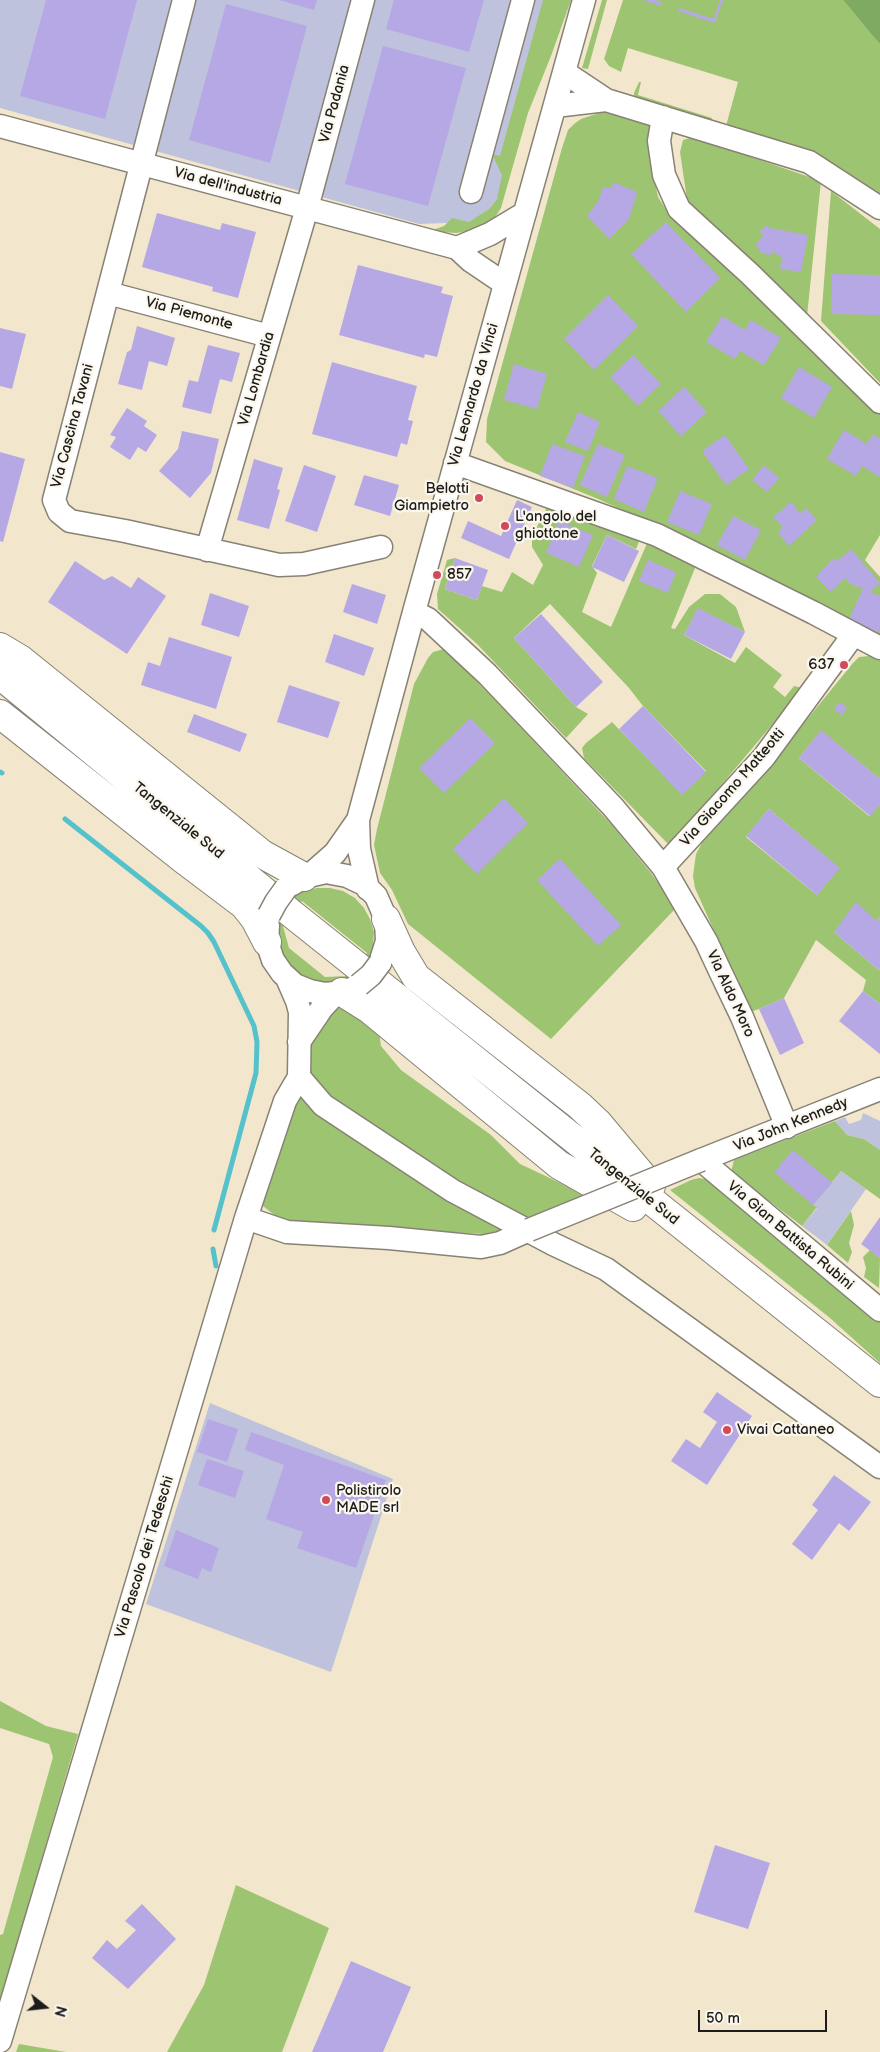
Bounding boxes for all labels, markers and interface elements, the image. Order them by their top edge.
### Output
street label: Via Padania [316,63,354,145]
street label: Via dell'industria [172,164,284,210]
street label: Via Piemonte [143,294,235,334]
street label: Via Leonardo da Vinci [445,321,503,469]
street label: Via Lombardia [235,330,279,428]
street label: Via Cascina Tavani [48,362,98,490]
place label: Belotti Giampietro [394,480,469,515]
marker: Belotti Giampietro [473,492,485,504]
place label: L'angolo del ghiottone [515,508,596,543]
marker: L'angolo del ghiottone [499,520,511,532]
place label: 857 [447,566,472,584]
marker: 857 [431,569,443,581]
place label: 637 [808,656,834,674]
marker: 637 [838,659,850,671]
street label: Via Giacomo Matteotti [677,725,789,851]
street label: Tangenziale Sud [129,779,227,863]
street label: Via Aldo Moro [702,948,758,1040]
street label: Via John Kennedy [731,1094,851,1156]
street label: Tangenziale Sud [584,1145,682,1229]
street label: Via Gian Battista Rubini [723,1178,857,1294]
place label: Vivai Cattaneo [737,1421,835,1439]
marker: Vivai Cattaneo [721,1424,733,1436]
street label: Via Pascolo dei Tedeschi [112,1474,178,1640]
place label: Polistirolo MADE srl [336,1482,401,1517]
marker: Polistirolo MADE srl [320,1494,332,1506]
north arrow [20,1982,70,2032]
scale bar [700,2000,829,2032]
text: N [50,2004,70,2019]
text: 50 m [706,2009,740,2028]

